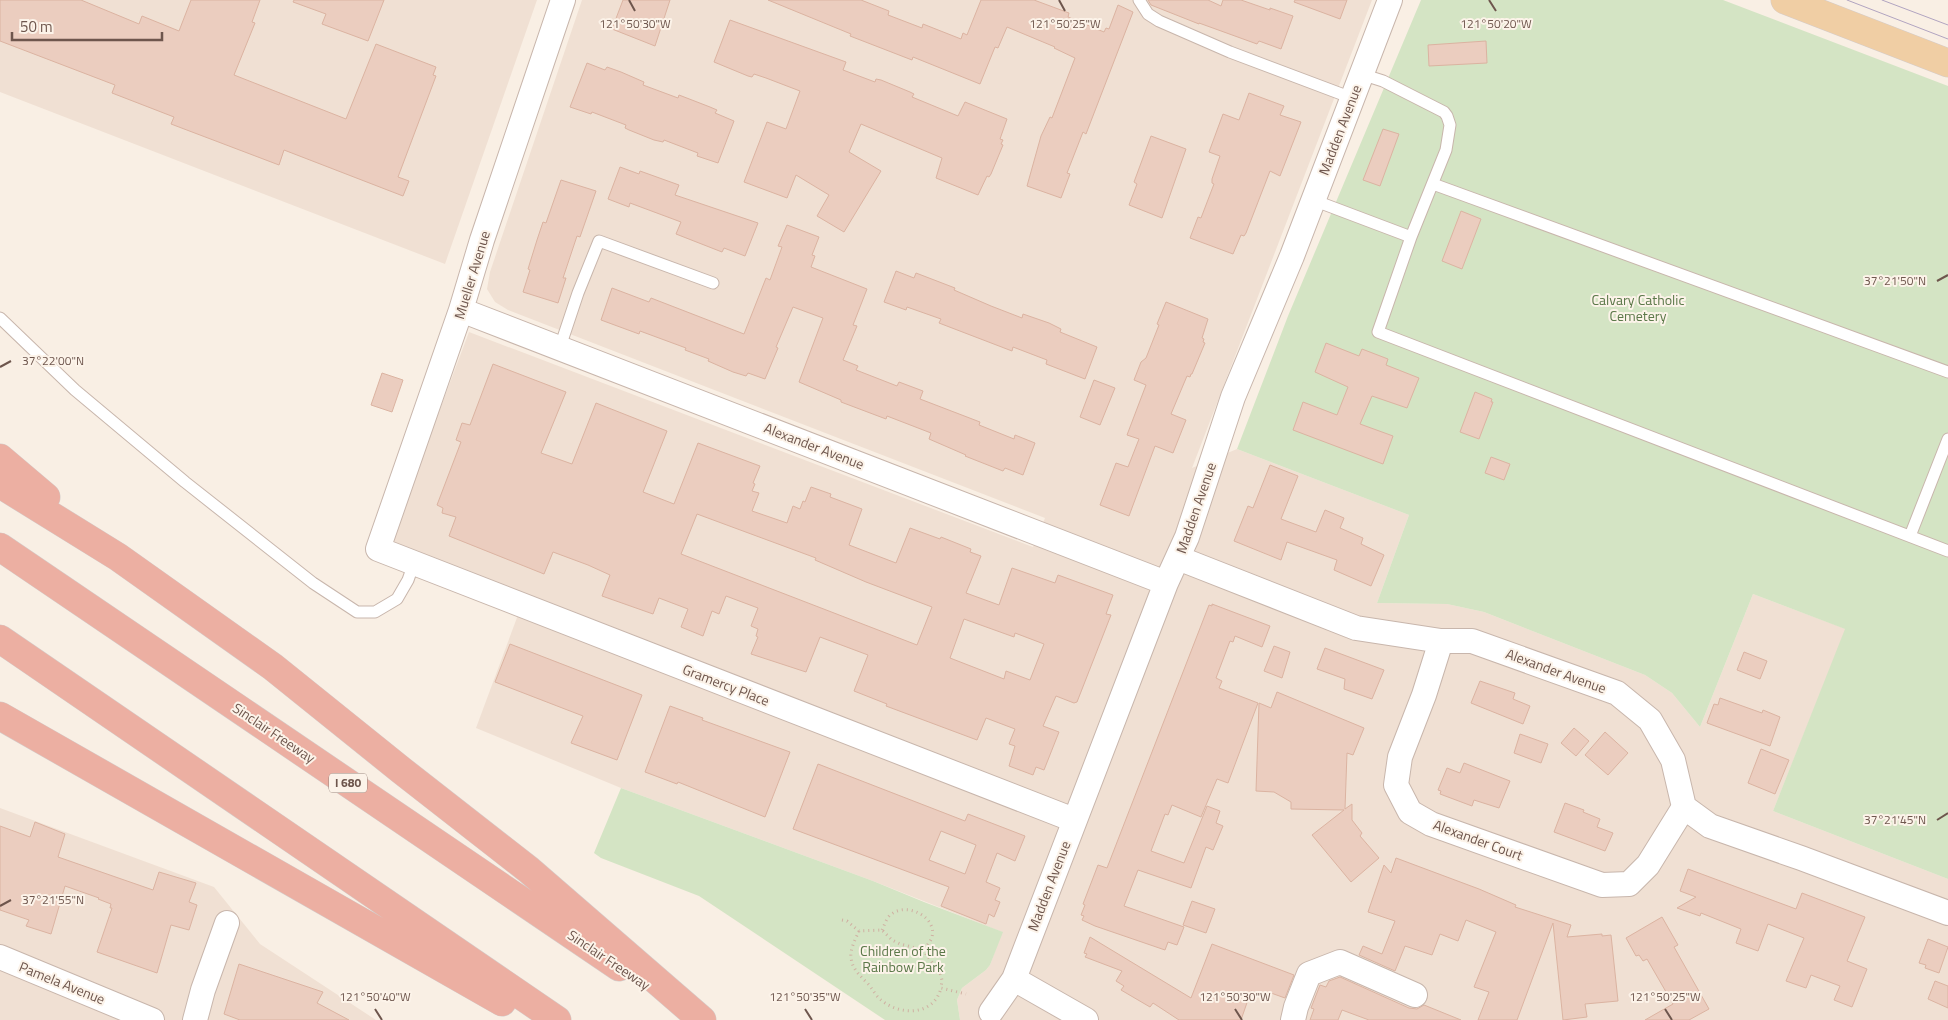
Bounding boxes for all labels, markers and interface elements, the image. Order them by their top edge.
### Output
scale bar [12,10,162,42]
text: 121°50'30"W [599,14,671,33]
text: 121°50'25"W [1029,14,1101,33]
text: 121°50'20"W [1460,14,1532,33]
text: 50 m [20,15,53,38]
street label: Madden Avenue [1313,82,1366,178]
street label: Mueller Avenue [448,228,495,322]
text: 37°21'50"N [1864,271,1926,290]
park label: Calvary Catholic Cemetery [1591,289,1685,326]
text: 37°22'00"N [22,351,84,370]
street label: Alexander Avenue [761,417,867,474]
street label: Madden Avenue [1170,459,1221,556]
street label: Alexander Avenue [1503,643,1609,698]
street label: Gramercy Place [680,658,773,711]
street label: Sinclair Freeway [229,697,320,768]
road number: I 680 [329,774,367,792]
text: 37°21'45"N [1864,810,1926,829]
street label: Alexander Court [1430,814,1526,865]
street label: Madden Avenue [1022,838,1075,934]
text: 37°21'55"N [22,890,84,909]
street label: Sinclair Freeway [564,924,655,995]
park label: Children of the Rainbow Park [860,940,946,977]
street label: Pamela Avenue [16,956,108,1009]
text: 121°50'40"W [339,987,411,1006]
text: 121°50'35"W [769,987,841,1006]
text: 121°50'30"W [1199,987,1271,1006]
text: 121°50'25"W [1629,987,1701,1006]

